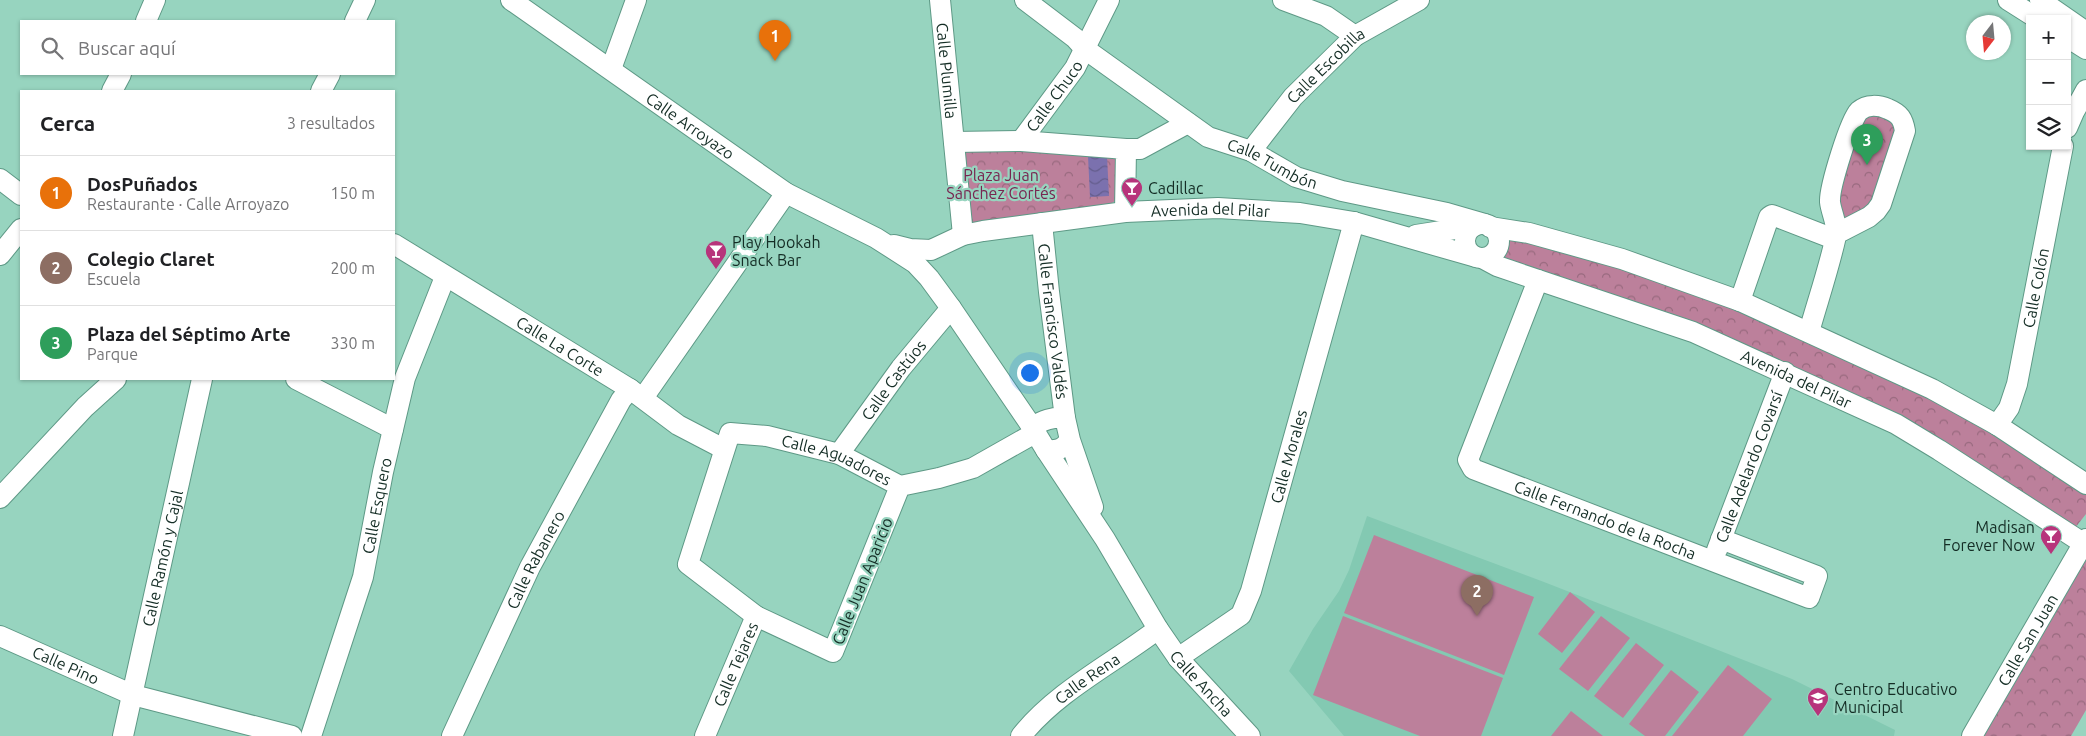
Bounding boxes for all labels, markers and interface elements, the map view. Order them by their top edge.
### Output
north arrow [1966,15,2011,60]
map controls [2026,15,2071,150]
button: + [2026,15,2071,60]
search box [20,20,395,75]
pin: 1 [759,20,791,61]
street label: Calle Plumilla [933,22,961,119]
street label: Calle Escobilla [1283,24,1368,107]
icon: search [38,34,66,62]
text: Buscar aquí [78,37,176,59]
street label: Calle Chuco [1022,58,1086,135]
button: − [2026,60,2071,105]
street label: Calle Arroyazo [643,89,738,163]
button: layers [2026,105,2071,150]
text: Cerca [40,111,95,135]
text: 3 resultados [287,114,375,132]
pin: 3 [1851,124,1883,165]
street label: Calle Tumbón [1225,135,1320,192]
park label: Plaza Juan Sánchez Cortés [946,166,1056,202]
text: DosPuñados [87,173,198,195]
bar icon: Cadillac [1120,176,1144,207]
place label: Cadillac [1148,179,1204,197]
text: 1 [51,184,61,202]
text: 150 m [330,184,375,202]
text: Restaurante · Calle Arroyazo [87,195,289,213]
street label: Avenida del Pilar [1150,199,1270,220]
place label: Play Hookah Snack Bar [732,233,821,269]
bar icon: Play Hookah Snack Bar [704,239,728,270]
street label: Calle Francisco Valdés [1035,243,1072,400]
street label: Calle Colón [2019,246,2052,329]
text: Colegio Claret [87,248,215,270]
text: 2 [51,259,61,277]
text: 200 m [330,259,375,277]
text: Escuela [87,270,141,288]
street label: Calle La Corte [513,312,607,380]
text: Plaza del Séptimo Arte [87,323,291,345]
text: 3 [51,334,61,352]
text: 330 m [330,334,375,352]
street label: Calle Castúos [857,336,930,423]
text: Parque [87,345,138,363]
street label: Avenida del Pilar [1738,346,1854,412]
your location [1017,360,1043,386]
street label: Calle Adelardo Covarsí [1712,388,1786,545]
street label: Calle Morales [1267,407,1310,505]
street label: Calle Aguadores [780,431,894,489]
street label: Calle Esquero [359,456,395,555]
street label: Calle Fernando de la Rocha [1512,477,1699,563]
street label: Calle Ramón y Cajal [139,489,186,628]
street label: Calle Rabanero [503,507,568,612]
street label: Calle Juan Aparicio [828,515,896,647]
place label: Madisan Forever Now [1943,518,2036,554]
bar icon: Madisan Forever Now [2039,524,2063,555]
pin: 2 [1461,575,1493,616]
street label: Calle San Juan [1994,591,2061,689]
street label: Calle Tejares [710,619,761,709]
street label: Calle Pino [30,643,102,688]
street label: Calle Ancha [1167,647,1236,720]
street label: Calle Rena [1051,650,1123,708]
place label: Centro Educativo Municipal [1834,680,1957,716]
school or university icon: Centro Educativo Municipal [1806,686,1830,717]

